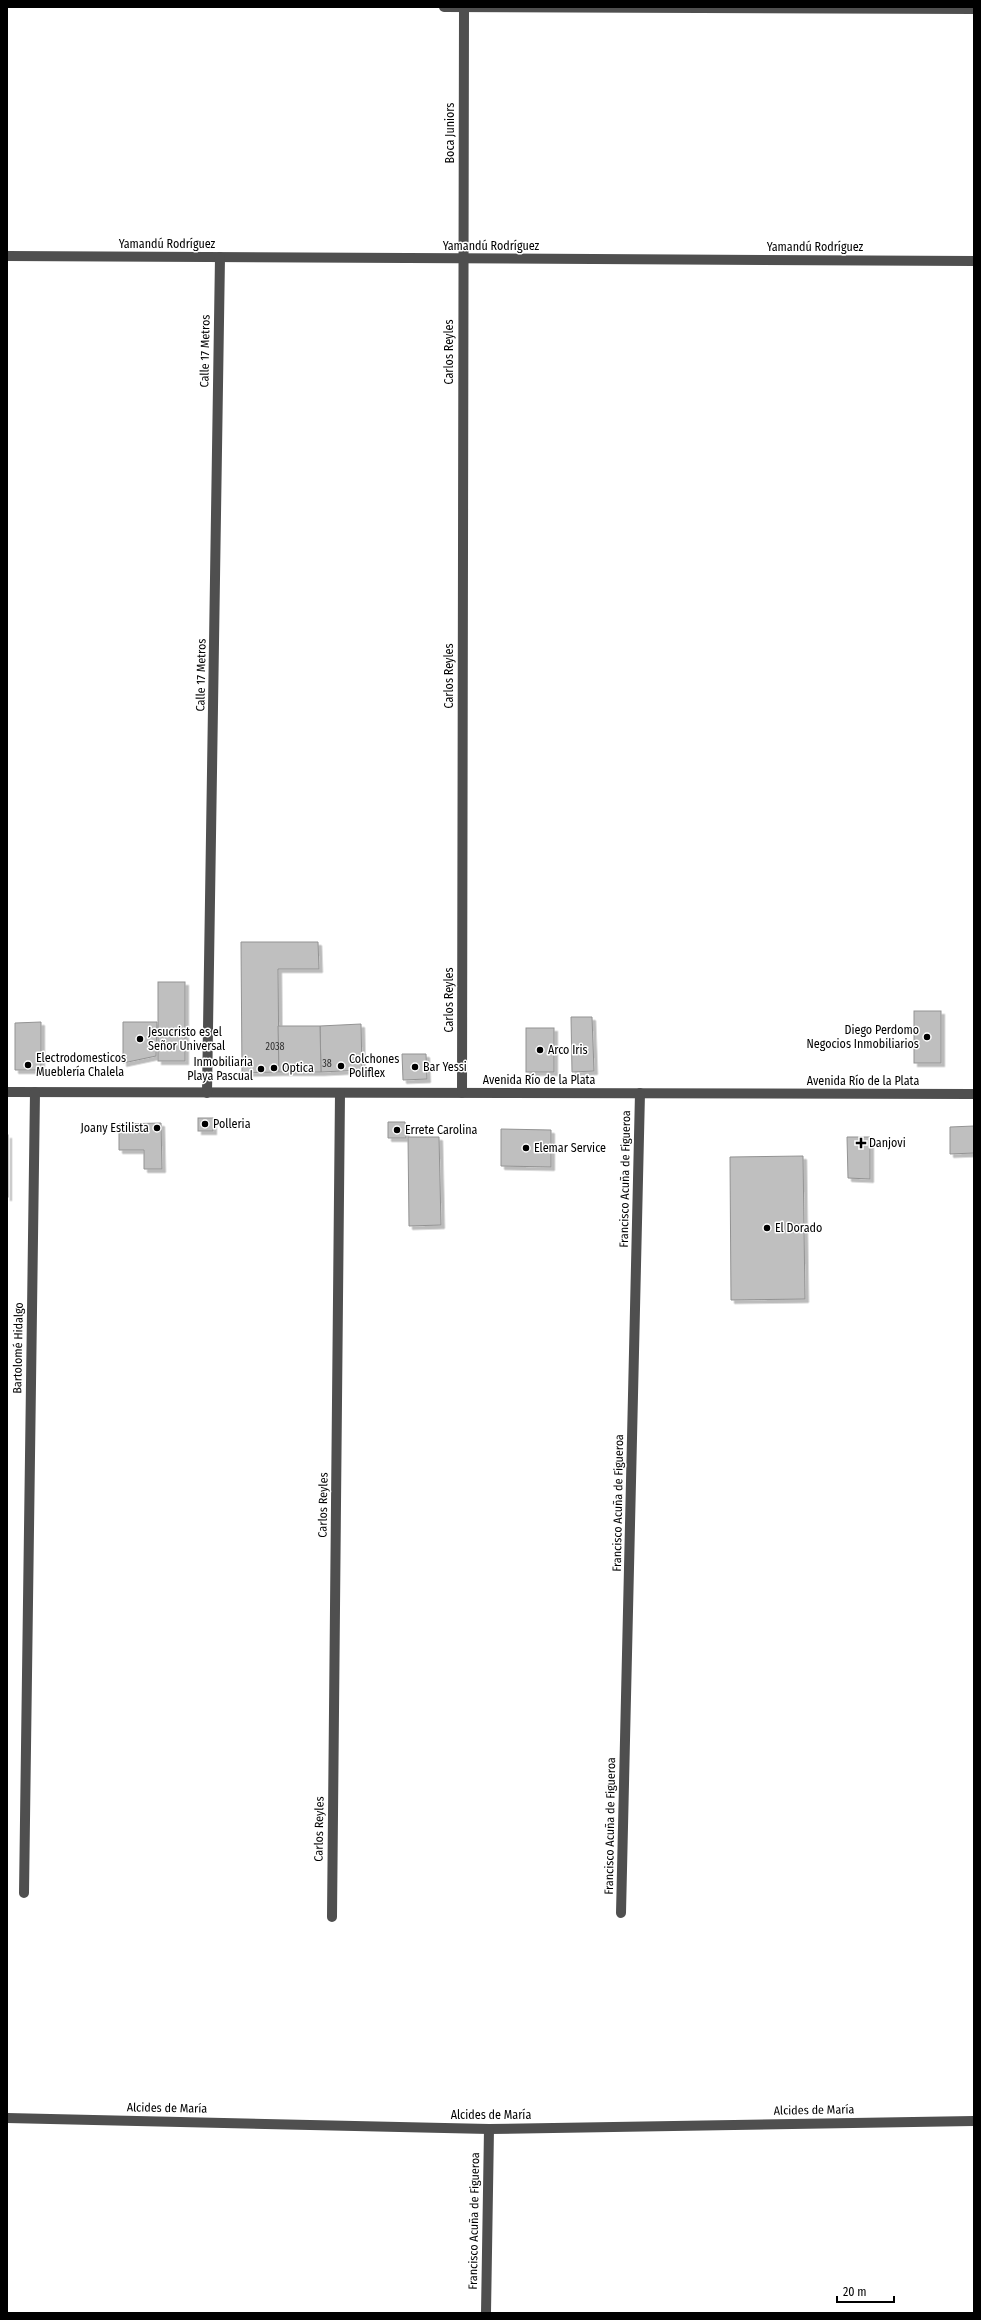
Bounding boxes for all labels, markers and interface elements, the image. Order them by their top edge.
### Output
street label: Boca Juniors [443,103,457,163]
street label: Yamandú Rodríguez [119,237,216,251]
street label: Yamandú Rodríguez [443,239,540,253]
street label: Yamandú Rodríguez [767,240,864,254]
street label: Calle 17 Metros [197,314,213,388]
street label: Carlos Reyles [442,319,456,385]
street label: Calle 17 Metros [193,638,209,712]
street label: Carlos Reyles [442,643,456,709]
street label: Carlos Reyles [442,967,456,1033]
place label: Diego Perdomo Negocios Inmobiliarios [806,1023,919,1051]
place label: Jesucristo es el Señor Universal [148,1025,225,1053]
marker: Diego Perdomo Negocios Inmobiliarios [922,1032,932,1042]
marker: Jesucristo es el Señor Universal [135,1034,145,1044]
house number: 2038 [265,1041,285,1053]
place label: Arco Iris [548,1043,588,1057]
marker: Arco Iris [535,1045,545,1055]
place label: Electrodomesticos Mueblería Chalela [36,1051,126,1079]
place label: Colchones Poliflex [349,1052,399,1080]
place label: Inmobiliaria Playa Pascual [187,1055,253,1083]
house number: 38 [322,1058,332,1070]
marker: Electrodomesticos Mueblería Chalela [23,1060,33,1070]
place label: Bar Yessi [423,1060,467,1074]
place label: Optica [282,1061,314,1075]
marker: Colchones Poliflex [336,1061,346,1071]
marker: Bar Yessi [410,1062,420,1072]
marker: Optica [269,1063,279,1073]
marker: Inmobiliaria Playa Pascual [256,1064,266,1074]
street label: Avenida Río de la Plata [483,1073,595,1087]
street label: Avenida Río de la Plata [807,1074,919,1088]
street label: Francisco Acuña de Figueroa [617,1110,633,1248]
place label: Polleria [213,1117,251,1131]
marker: Polleria [200,1119,210,1129]
place label: Joany Estilista [81,1121,149,1135]
marker: Joany Estilista [152,1123,162,1133]
place label: Errete Carolina [405,1123,478,1137]
marker: Errete Carolina [392,1125,402,1135]
place label: Danjovi [869,1136,906,1150]
marker: Danjovi [856,1138,866,1148]
place label: Elemar Service [534,1141,606,1155]
marker: Elemar Service [521,1143,531,1153]
place label: El Dorado [775,1221,822,1235]
marker: El Dorado [762,1223,772,1233]
street label: Bartolomé Hidalgo [10,1302,26,1394]
street label: Francisco Acuña de Figueroa [610,1434,626,1572]
street label: Carlos Reyles [315,1472,331,1538]
street label: Francisco Acuña de Figueroa [602,1757,618,1895]
street label: Carlos Reyles [311,1796,327,1862]
street label: Alcides de María [127,2100,208,2116]
street label: Alcides de María [774,2102,855,2118]
street label: Alcides de María [451,2108,531,2122]
street label: Francisco Acuña de Figueroa [466,2152,482,2290]
scale bar [837,2278,894,2304]
text: 20 m [843,2285,867,2299]

